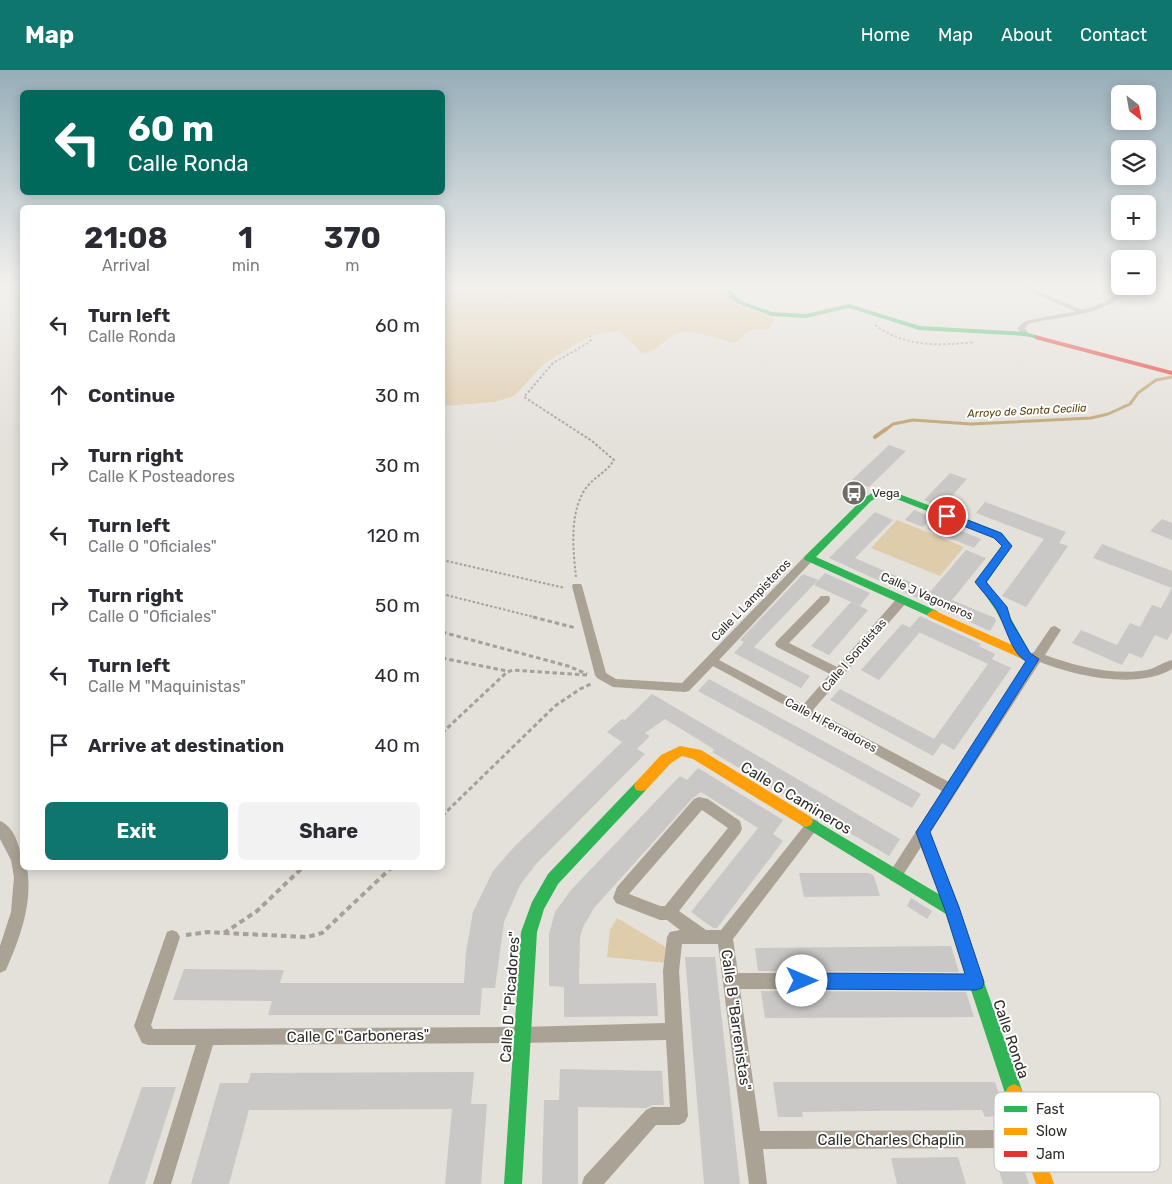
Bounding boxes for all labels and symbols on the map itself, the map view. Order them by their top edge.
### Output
north arrow [1111,85,1156,130]
water label: Arroyo de Santa Cecilia [966,401,1088,421]
bus stop icon: Vega [841,480,867,506]
place label: Vega [872,486,900,500]
pin [926,495,968,537]
street label: Calle L Lampisteros [708,556,794,644]
street label: Calle J Vagoneros [879,569,975,623]
street label: Calle I Sondistas [819,616,889,694]
street label: Calle H Ferradores [783,695,879,755]
street label: Calle G Camineros [737,758,855,838]
street label: Calle D "Picadores" [496,931,524,1063]
street label: Calle B "Barrenistas" [717,948,755,1092]
position arrow [775,954,827,1006]
street label: Calle Ronda [989,997,1033,1081]
street label: Calle C "Carboneras" [287,1026,429,1046]
legend [994,1092,1160,1172]
text: Fast [1036,1101,1065,1118]
text: Slow [1036,1123,1067,1140]
street label: Calle Charles Chaplin [818,1131,964,1149]
text: Jam [1036,1146,1065,1163]

